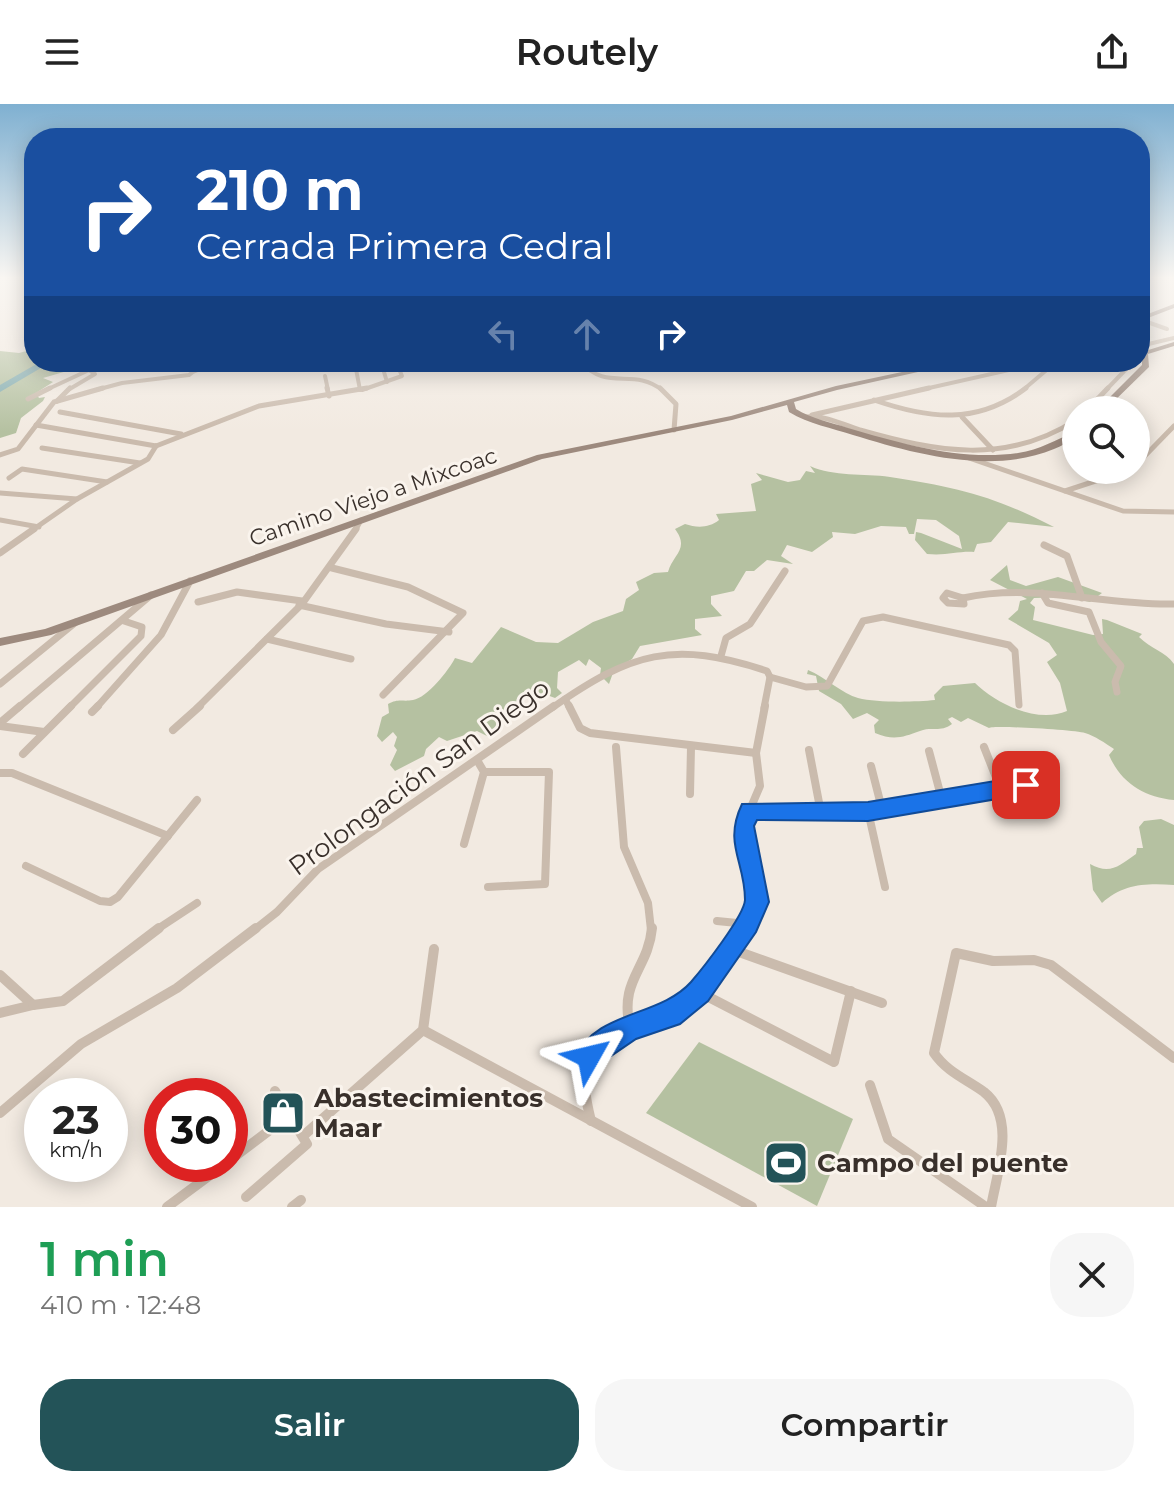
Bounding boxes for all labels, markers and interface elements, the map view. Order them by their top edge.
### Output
icon: menu [40,30,84,74]
text: Routely [516,30,658,74]
icon: share [1090,30,1134,74]
text: 210 m [196,156,364,224]
icon: right [64,160,168,264]
text: Cerrada Primera Cedral [196,224,613,268]
icon: left [481,312,525,356]
icon: ahead [565,312,609,356]
icon: right [649,312,693,356]
map controls [1062,396,1150,484]
button: search [1062,396,1150,484]
street label: Camino Viejo a Mixcoac [246,442,500,552]
street label: Prolongación San Diego [282,672,556,882]
pin [992,751,1060,819]
icon: arrive [1004,763,1048,807]
position arrow [547,1015,631,1099]
speed limit sign: 30 [144,1078,248,1182]
place label: Abastecimientos Maar [313,1082,543,1144]
shop icon: Abastecimientos Maar [259,1089,307,1137]
text: 23 [52,1095,100,1144]
text: km/h [49,1138,103,1162]
sports icon: Campo del puente [762,1139,810,1187]
place label: Campo del puente [817,1147,1068,1179]
text: 1 min [40,1230,169,1288]
button: close [1050,1233,1134,1317]
text: 410 m · 12:48 [40,1289,201,1321]
button: Salir [40,1379,579,1471]
button: Compartir [595,1379,1134,1471]

